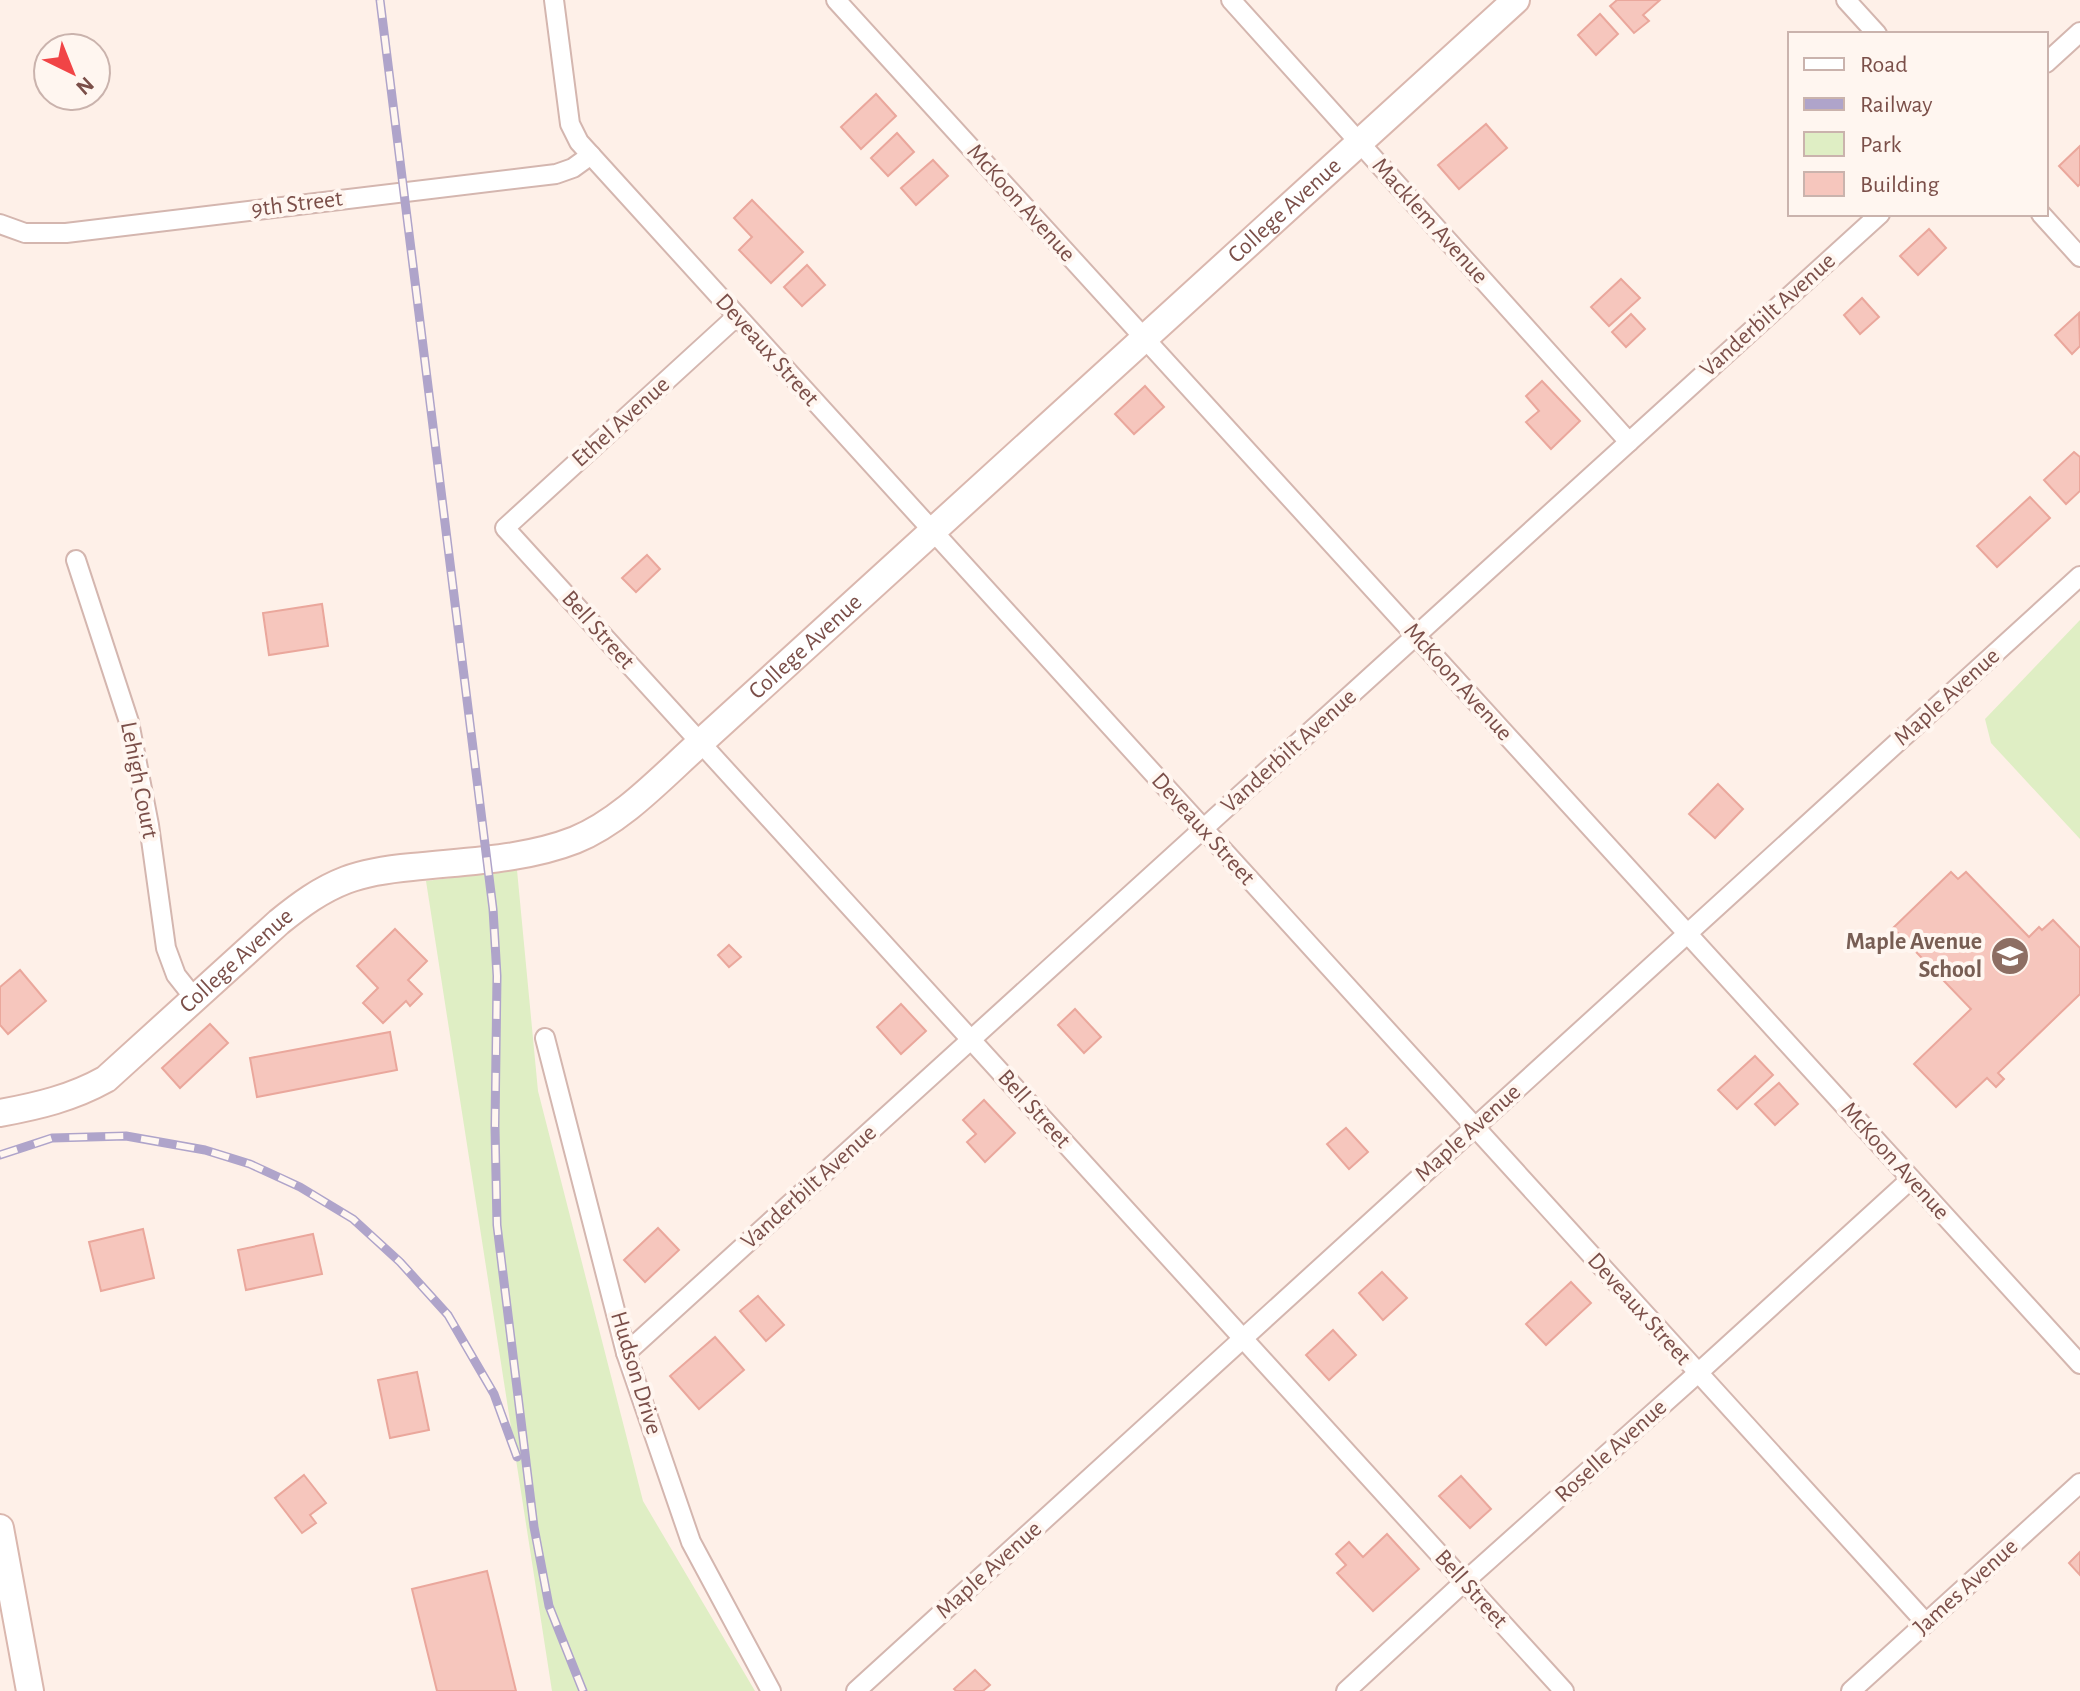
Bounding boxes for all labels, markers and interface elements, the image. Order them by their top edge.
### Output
north arrow [32,32,112,112]
legend [1788,32,2048,216]
text: Road [1860,53,1908,77]
text: N [72,73,98,99]
text: Railway [1860,93,1932,117]
text: Park [1860,133,1901,157]
street label: McKoon Avenue [962,140,1080,266]
street label: College Avenue [1224,153,1346,268]
street label: Macklem Avenue [1368,153,1492,289]
text: Building [1860,173,1939,197]
street label: 9th Street [250,186,344,222]
street label: Vanderbilt Avenue [1696,248,1840,382]
street label: Deveaux Street [711,289,824,411]
street label: Ethel Avenue [568,372,674,472]
street label: Bell Street [557,586,639,674]
street label: College Avenue [745,590,867,704]
street label: McKoon Avenue [1399,619,1517,745]
street label: Maple Avenue [1890,644,2004,750]
street label: Vanderbilt Avenue [1217,684,1361,818]
street label: Lehigh Court [116,720,162,841]
street label: Deveaux Street [1147,768,1260,890]
street label: College Avenue [175,904,298,1018]
place label: Maple Avenue School [1846,930,1982,982]
school or university icon: Maple Avenue School [1989,935,2031,977]
street label: Bell Street [993,1065,1075,1153]
street label: Maple Avenue [1411,1080,1525,1186]
street label: McKoon Avenue [1836,1098,1954,1224]
street label: Vanderbilt Avenue [737,1120,881,1254]
street label: Deveaux Street [1583,1248,1696,1370]
street label: Hudson Drive [606,1309,666,1437]
street label: Roselle Avenue [1551,1395,1671,1507]
street label: Maple Avenue [932,1517,1046,1623]
street label: James Avenue [1909,1534,2023,1640]
street label: Bell Street [1430,1545,1512,1633]

